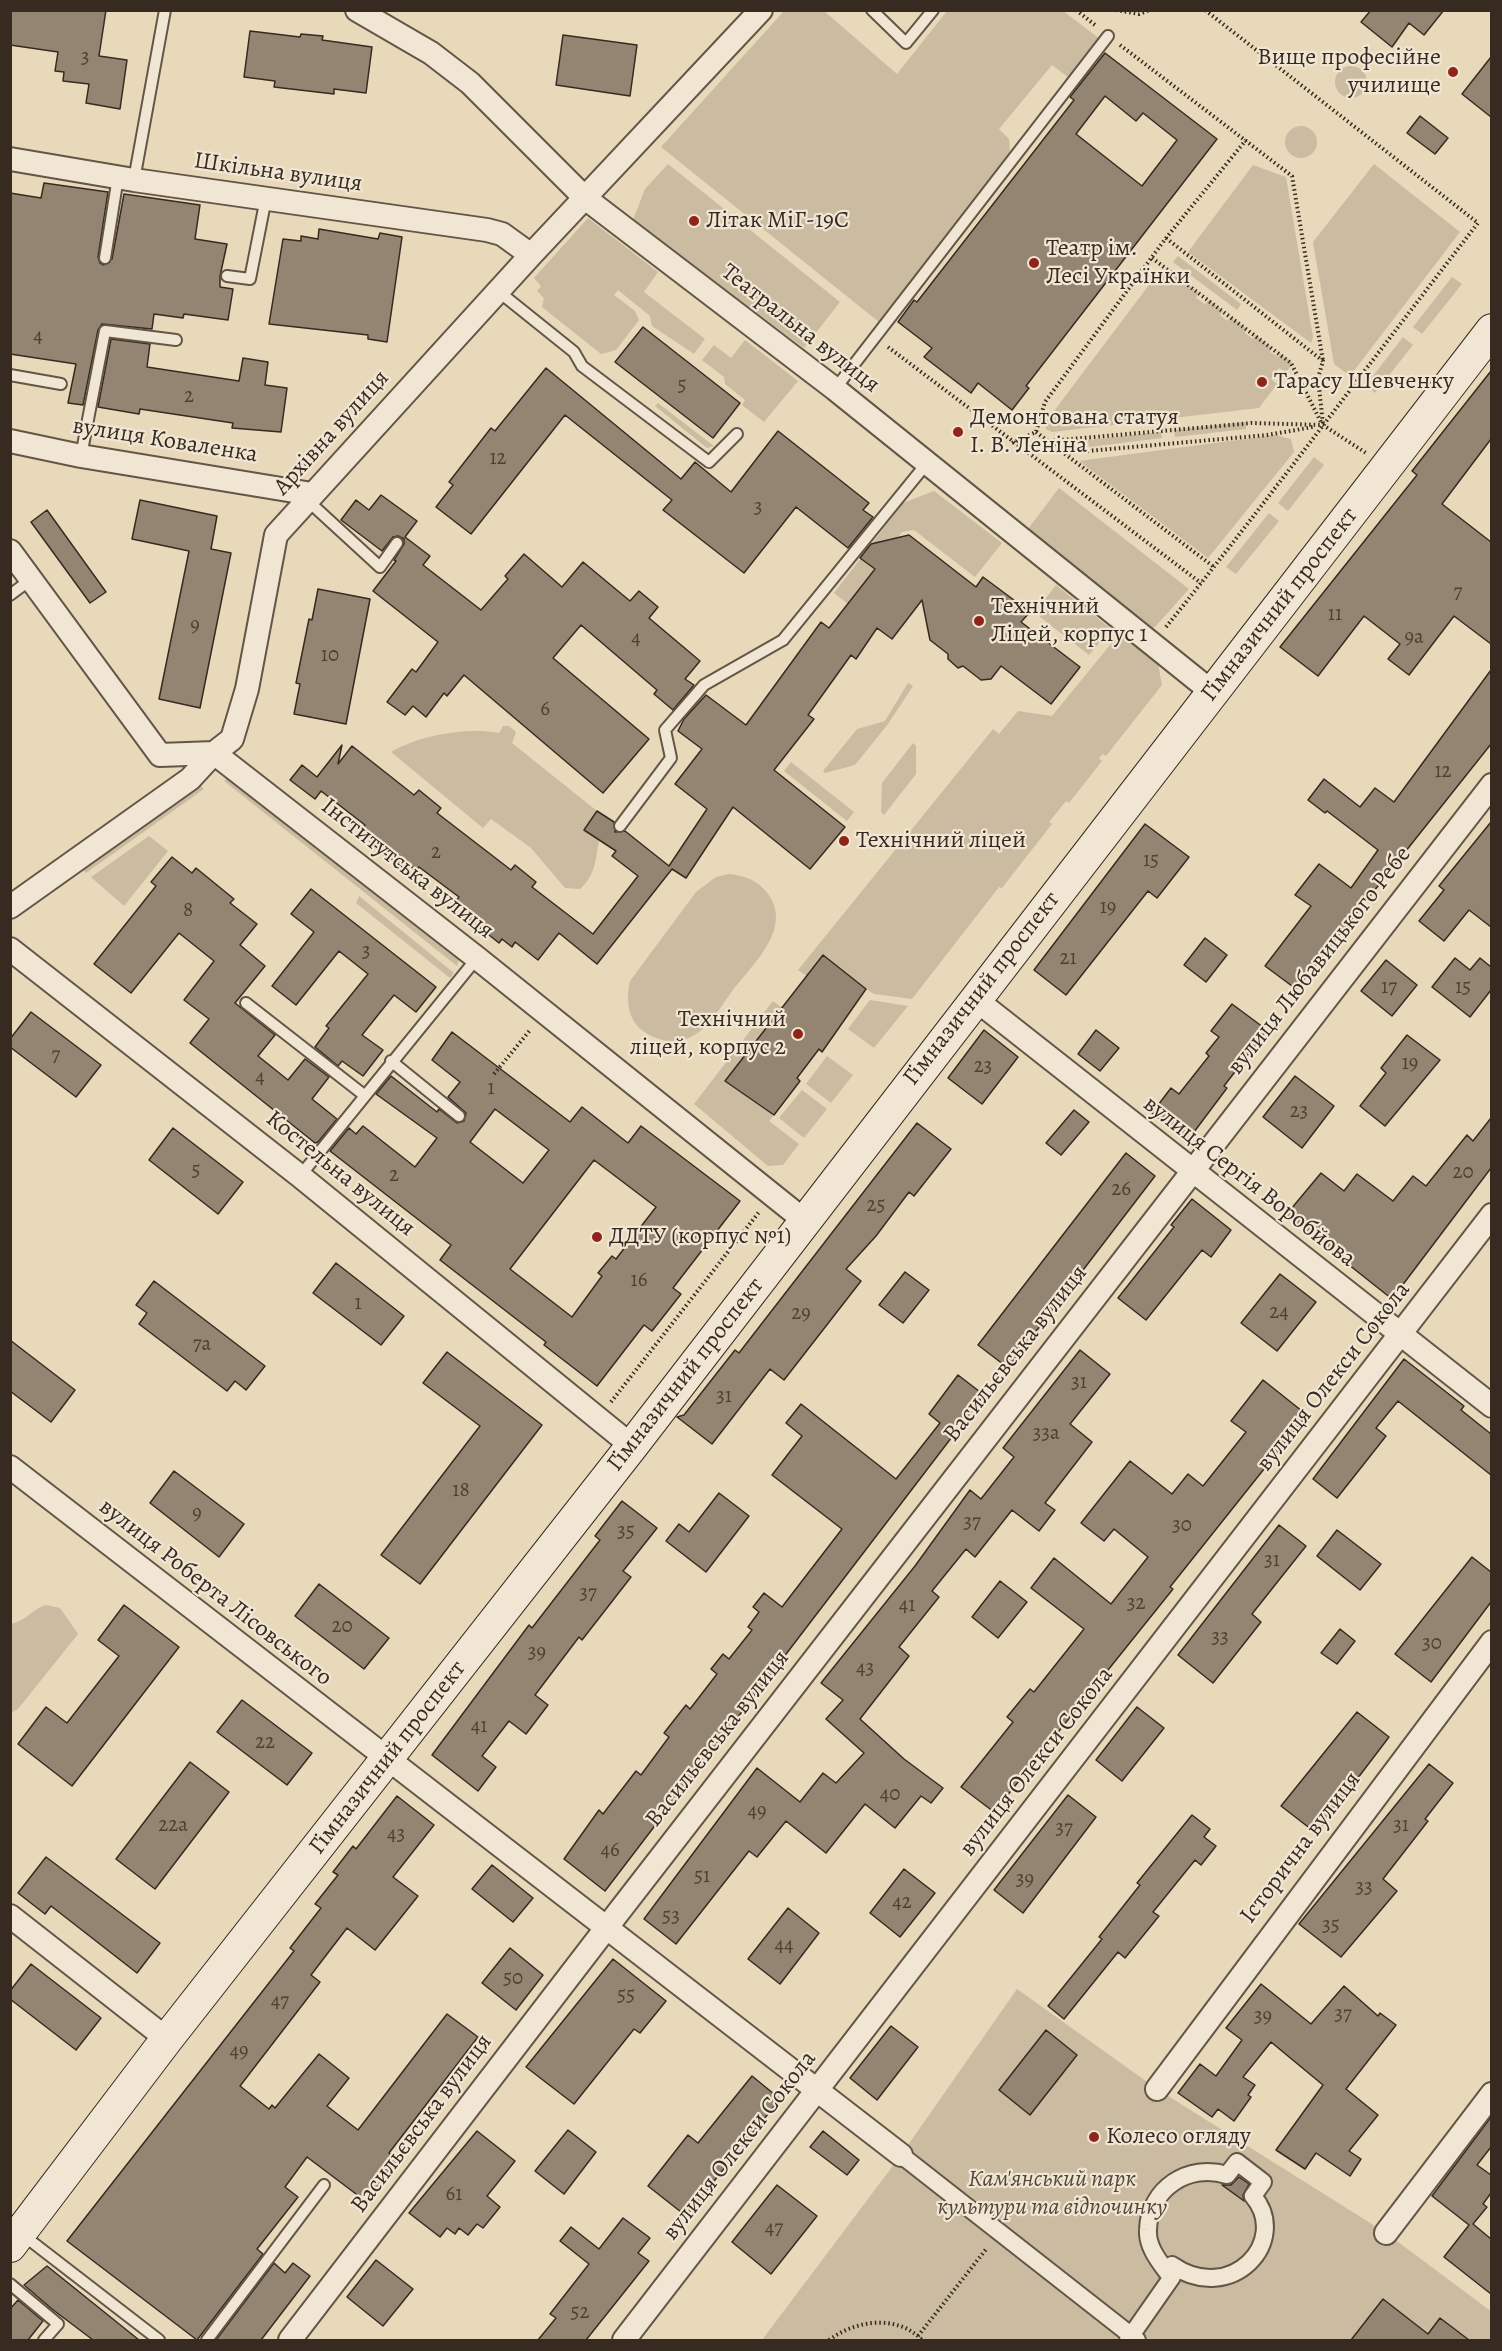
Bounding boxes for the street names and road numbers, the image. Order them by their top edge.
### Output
street label: Шкільна вулиця [192,147,364,199]
street label: Театральна вулиця [715,258,885,400]
street label: Архівна вулиця [268,364,396,502]
street label: вулиця Коваленка [70,412,260,470]
street label: Гімназичний проспект [1195,502,1365,708]
street label: Інститутська вулиця [315,793,499,945]
street label: вулиця Любавицького Ребе [1222,841,1418,1081]
street label: Гімназичний проспект [897,886,1067,1092]
street label: вулиця Сергія Воробйова [1137,1090,1361,1274]
street label: Костельна вулиця [259,1105,421,1243]
street label: Васильєвська вулиця [938,1260,1094,1448]
street label: Гімназичний проспект [601,1272,771,1478]
street label: вулиця Олекси Сокола [1251,1277,1417,1477]
street label: вулиця Роберта Лісовського [93,1493,337,1693]
street label: Васильєвська вулиця [640,1645,796,1833]
street label: Гімназичний проспект [303,1655,473,1861]
street label: вулиця Олекси Сокола [954,1662,1120,1862]
street label: Історична вулиця [1235,1766,1367,1930]
street label: Васильєвська вулиця [345,2029,499,2219]
street label: вулиця Олекси Сокола [657,2046,823,2246]

